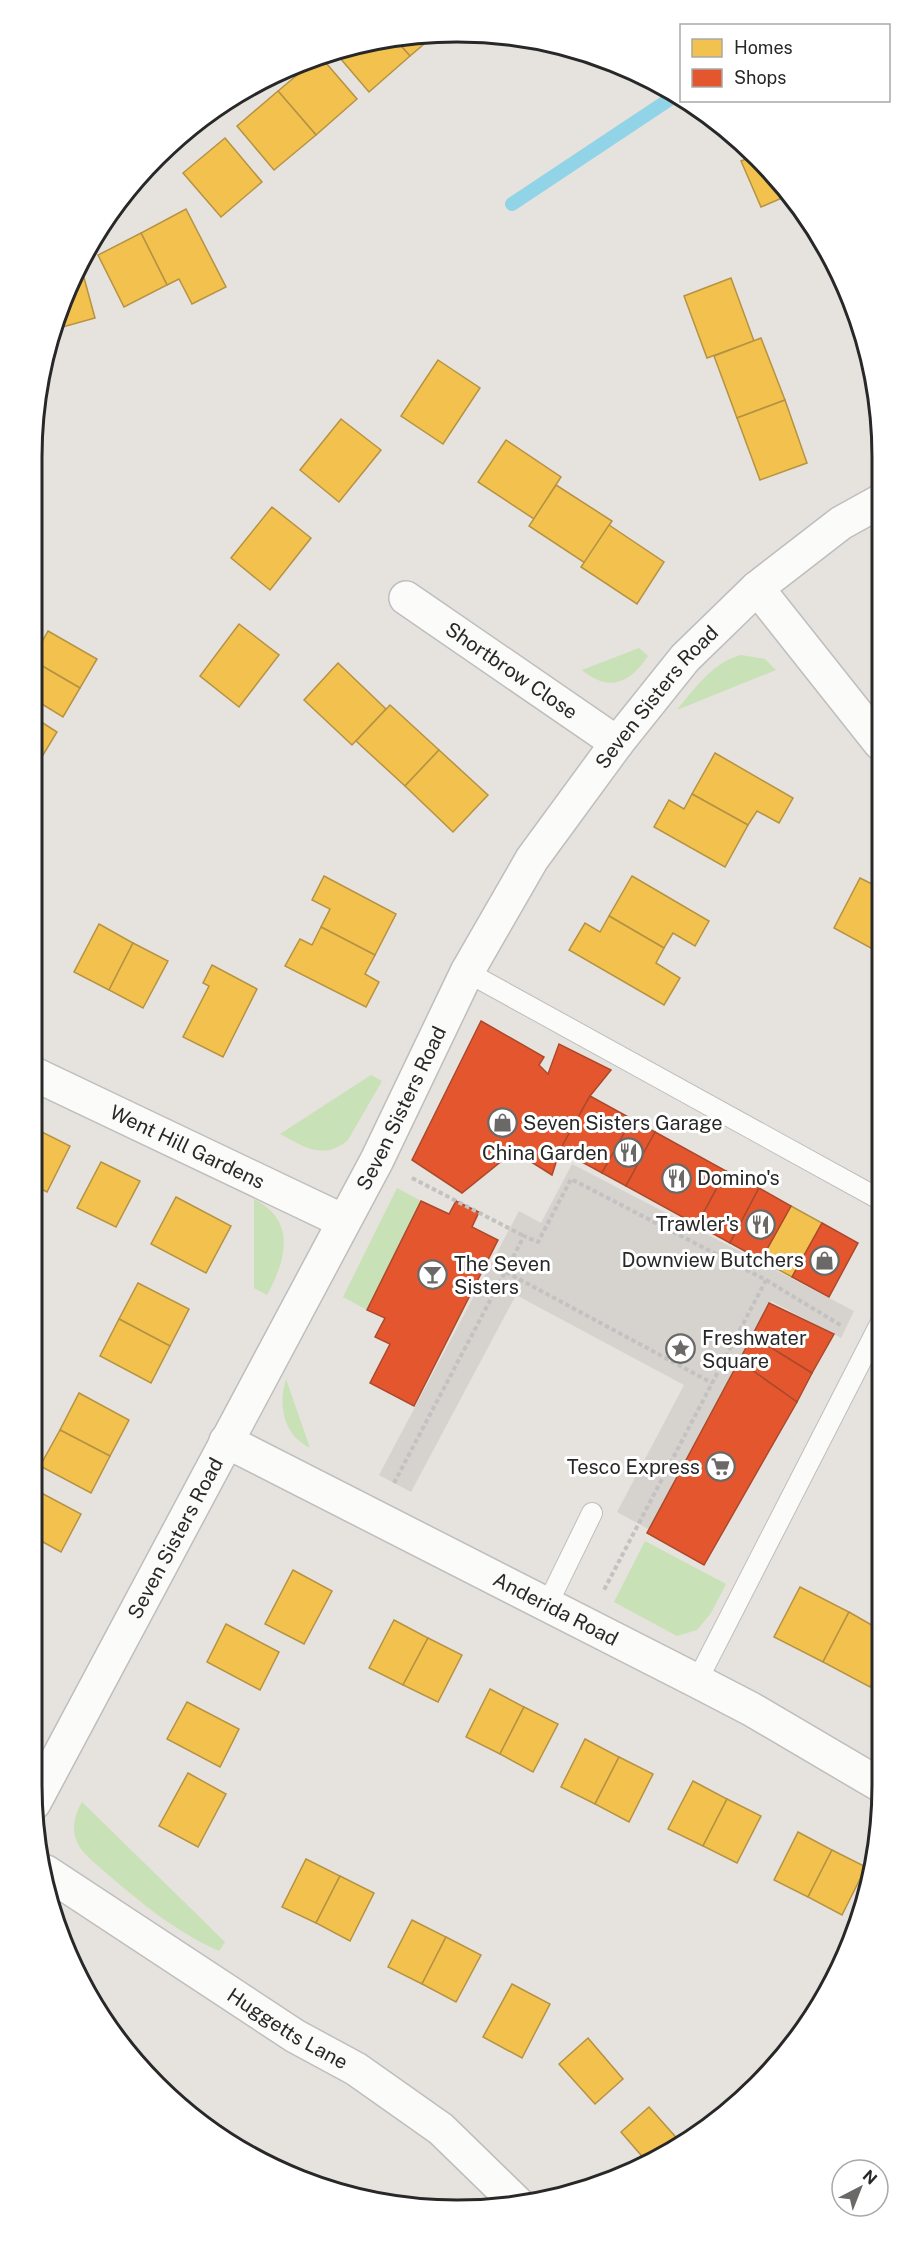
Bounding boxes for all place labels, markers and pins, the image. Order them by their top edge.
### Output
shop icon: Seven Sisters Garage [486,1107,518,1139]
place label: Seven Sisters Garage [523,1111,723,1135]
restaurant icon: China Garden [613,1137,645,1169]
place label: China Garden [482,1141,608,1165]
restaurant icon: Domino's [660,1162,692,1194]
place label: Domino's [697,1166,780,1190]
restaurant icon: Trawler's [744,1208,776,1240]
place label: Trawler's [656,1212,739,1236]
shop icon: Downview Butchers [809,1244,841,1276]
place label: Downview Butchers [622,1248,804,1272]
place label: The Seven Sisters [454,1252,551,1299]
bar icon: The Seven Sisters [417,1259,449,1291]
place label: Freshwater Square [702,1326,807,1373]
place icon: Freshwater Square [665,1333,697,1365]
supermarket icon: Tesco Express [705,1451,737,1483]
place label: Tesco Express [567,1455,700,1479]

